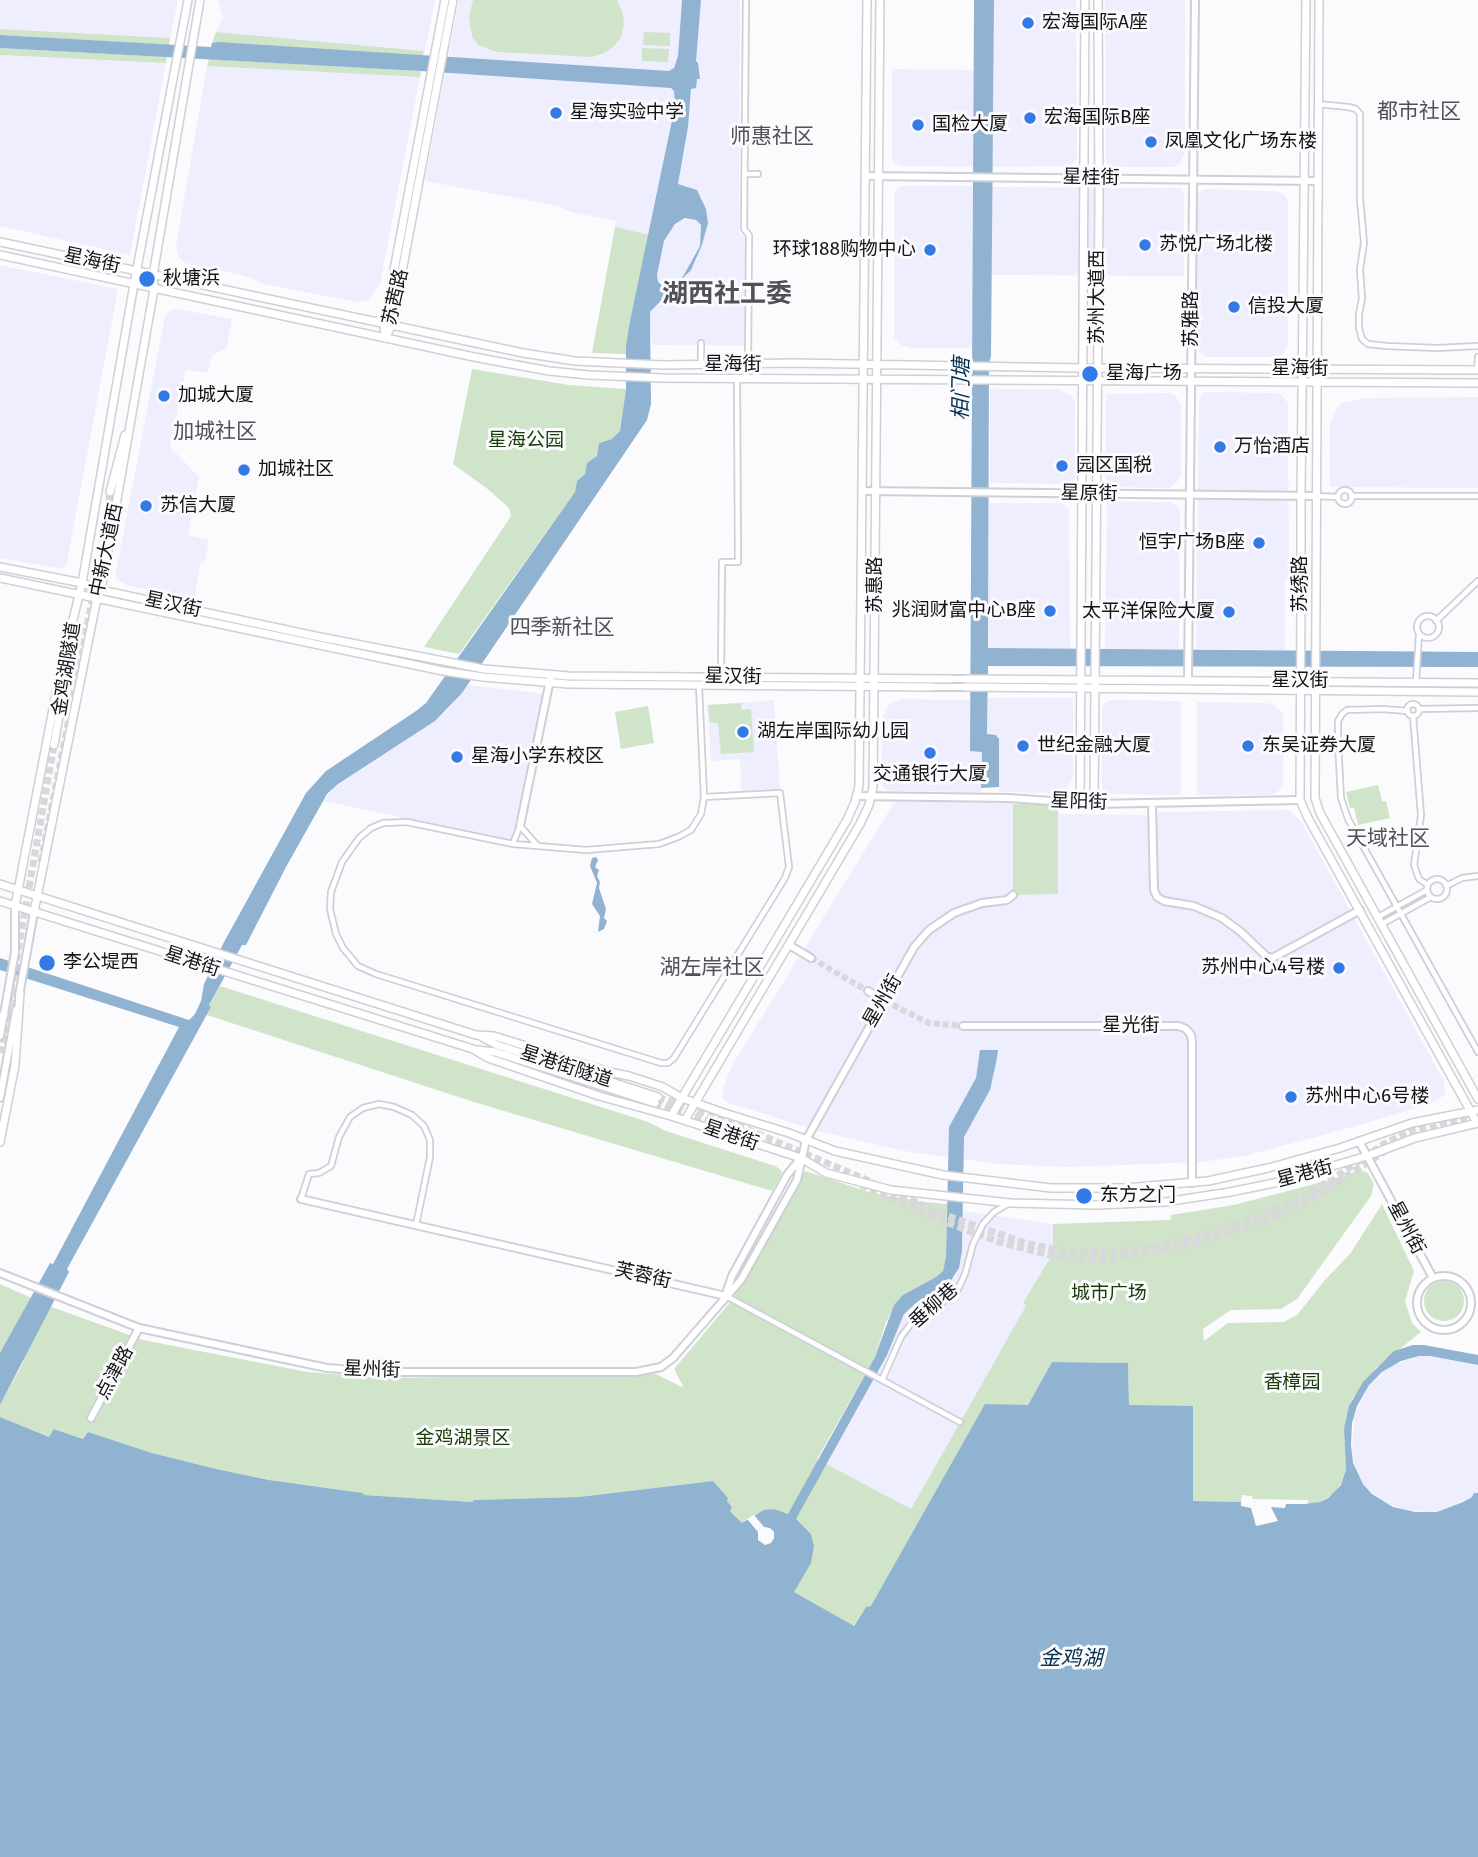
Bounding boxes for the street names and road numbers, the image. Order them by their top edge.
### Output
street label: 星桂街 [1062,166,1120,190]
street label: 星海街 [62,244,122,278]
street label: 苏州大道西 [1087,250,1109,344]
street label: 苏茜路 [378,267,414,327]
street label: 苏雅路 [1181,291,1203,347]
street label: 星海街 [705,354,761,376]
street label: 星海街 [1272,358,1328,380]
street label: 星原街 [1060,482,1118,506]
street label: 中新大道西 [86,501,128,599]
street label: 苏绣路 [1290,556,1312,612]
street label: 苏惠路 [865,557,887,613]
street label: 星汉街 [143,588,203,622]
street label: 金鸡湖隧道 [48,620,86,718]
street label: 星汉街 [704,665,762,689]
street label: 星汉街 [1272,670,1328,692]
street label: 星阳街 [1050,790,1108,814]
street label: 星港街 [161,942,223,982]
street label: 星州街 [859,971,907,1031]
street label: 星光街 [1103,1015,1159,1037]
street label: 星港街隧道 [517,1041,615,1093]
street label: 星港街 [700,1116,762,1156]
street label: 星港街 [1275,1156,1335,1192]
street label: 星州街 [1383,1197,1429,1259]
street label: 芙蓉街 [613,1258,673,1294]
street label: 垂柳巷 [905,1279,963,1333]
street label: 点津路 [92,1342,138,1404]
street label: 星州街 [343,1358,401,1382]

